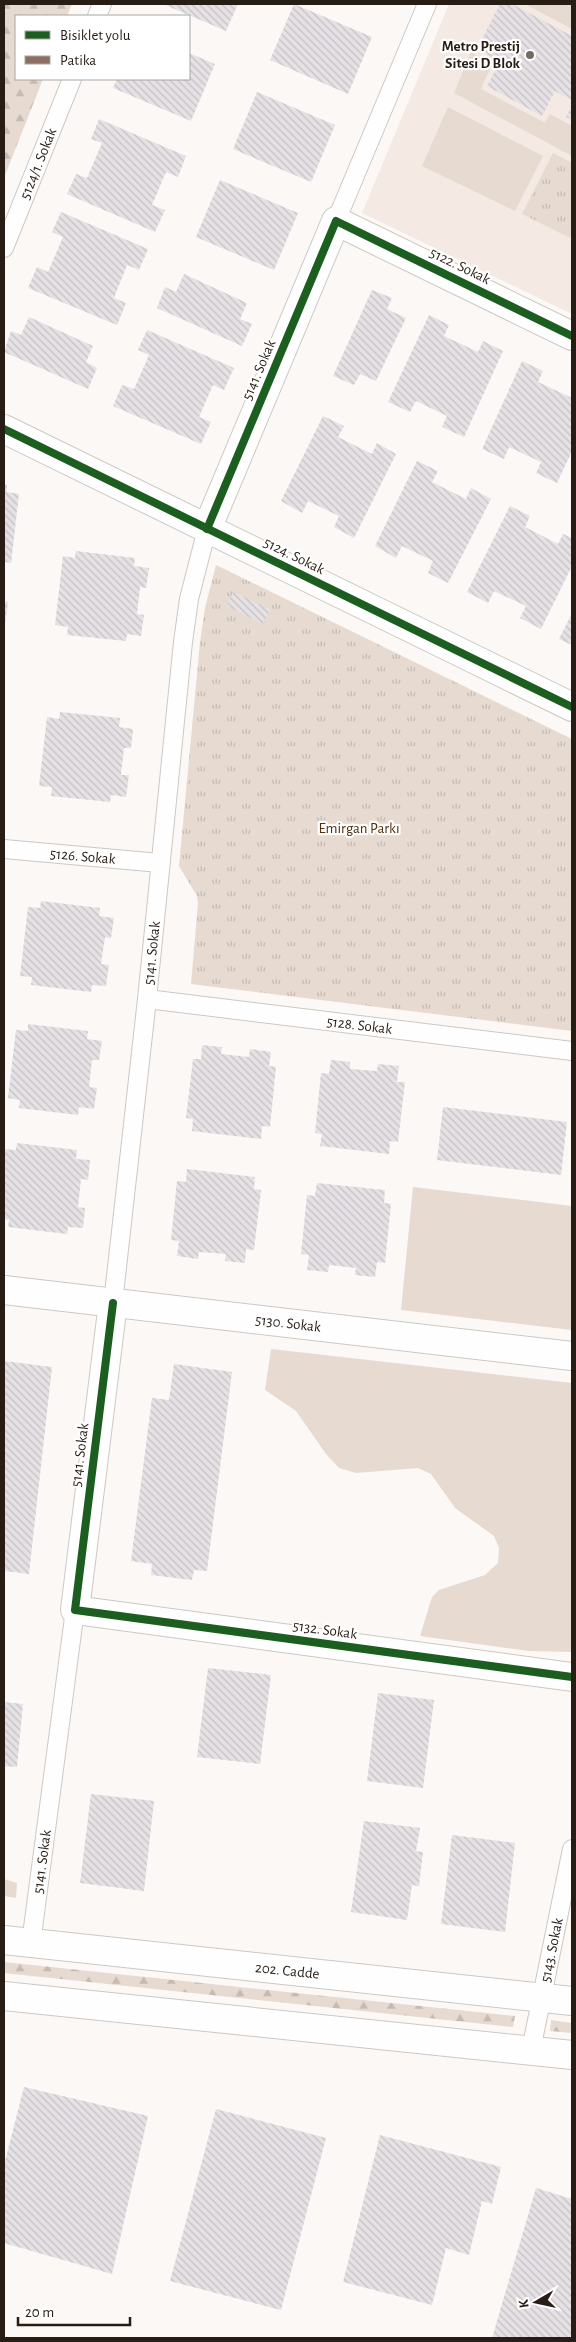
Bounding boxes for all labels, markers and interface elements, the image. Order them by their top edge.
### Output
legend [15,15,190,80]
text: Bisiklet yolu [60,28,131,43]
place label: Metro Prestij Sitesi D Blok [442,39,521,71]
marker: Metro Prestij Sitesi D Blok [524,49,536,61]
text: Patika [60,53,96,68]
street label: 5124/1. Sokak [17,126,59,201]
street label: 5122. Sokak [427,245,493,287]
street label: 5141. Sokak [240,337,279,402]
street label: 5124. Sokak [261,535,327,577]
park label: Emirgan Parkı [318,821,400,836]
street label: 5126. Sokak [49,846,116,866]
street label: 5141. Sokak [141,920,162,986]
street label: 5128. Sokak [326,1014,393,1036]
street label: 5130. Sokak [254,1312,322,1334]
street label: 5141. Sokak [69,1422,91,1488]
street label: 5132. Sokak [292,1618,358,1642]
street label: 5141. Sokak [30,1829,53,1895]
street label: 5143. Sokak [538,1916,565,1984]
street label: 202. Cadde [254,1960,320,1981]
north arrow [511,2277,561,2327]
scale bar [18,2294,130,2326]
text: K [516,2298,532,2309]
text: 20 m [25,2305,54,2320]

